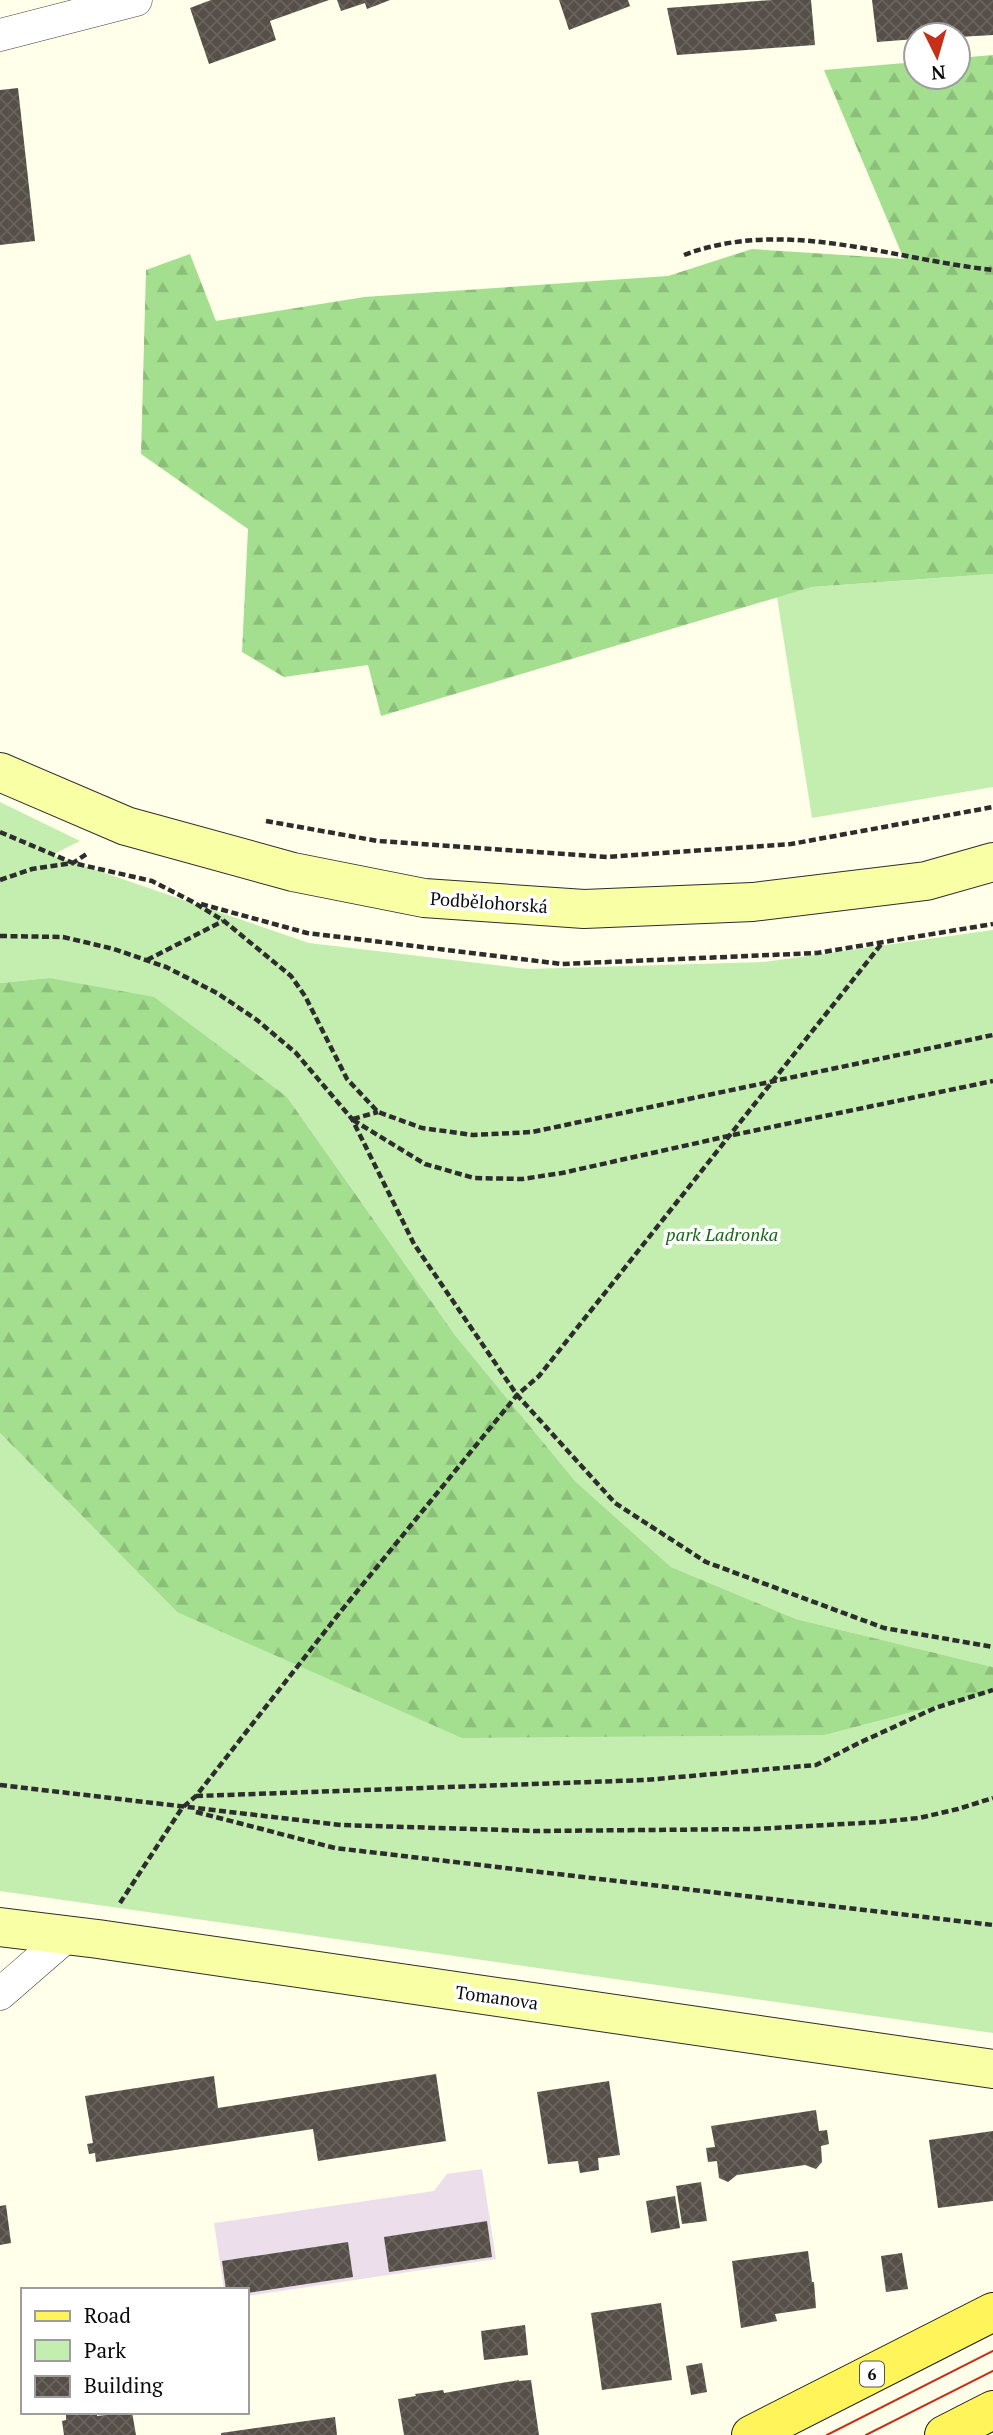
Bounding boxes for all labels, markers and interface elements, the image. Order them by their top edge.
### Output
north arrow [902,21,972,91]
text: N [930,60,947,87]
street label: Podbělohorská [429,886,549,918]
park label: park Ladronka [666,1222,778,1246]
street label: Tomanova [454,1979,540,2015]
legend [21,2288,248,2414]
text: Road [84,2301,131,2329]
text: Park [84,2336,126,2364]
road number: 6 [860,2362,884,2386]
text: Building [84,2371,164,2399]

